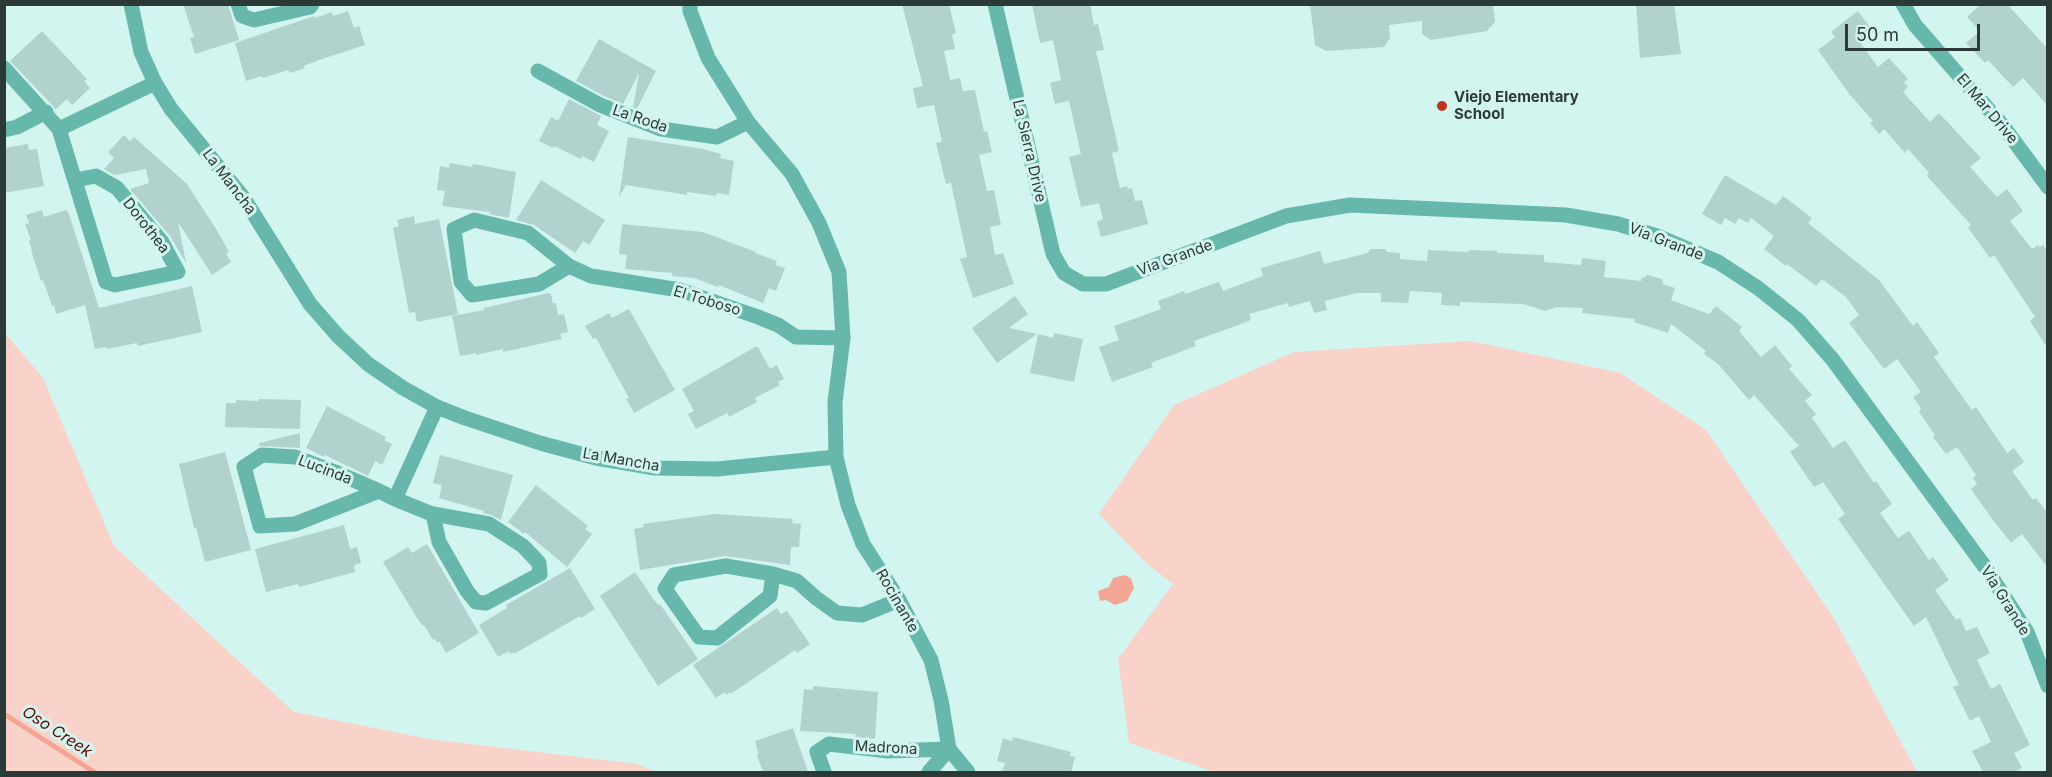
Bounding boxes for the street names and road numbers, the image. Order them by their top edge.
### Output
street label: El Mar Drive [1952,70,2022,148]
street label: La Sierra Drive [1008,98,1050,204]
street label: La Roda [610,101,670,137]
street label: La Mancha [198,146,260,218]
street label: Dorothea [119,195,173,257]
street label: Via Grande [1626,220,1706,264]
street label: Via Grande [1135,236,1215,280]
street label: El Toboso [671,282,743,320]
street label: La Mancha [581,444,661,476]
street label: Lucinda [296,452,354,488]
street label: Via Grande [1977,563,2033,639]
street label: Rocinante [872,566,922,636]
street label: Madrona [854,737,918,759]

